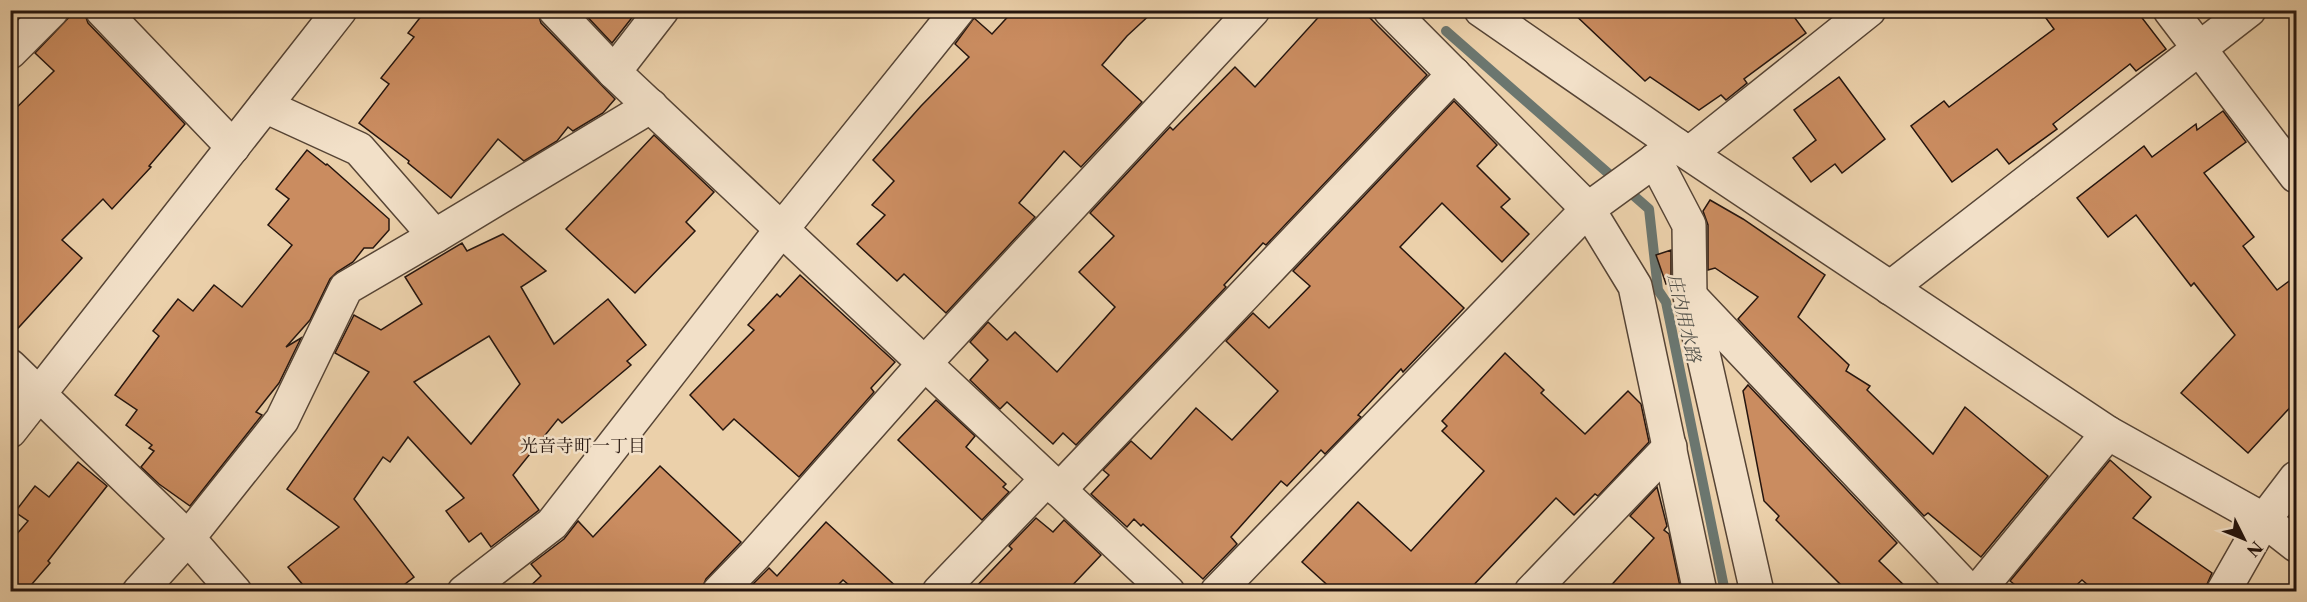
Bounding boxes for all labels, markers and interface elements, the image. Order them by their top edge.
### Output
water label: 庄内用水路 [1663,272,1705,366]
district label: 光音寺町一丁目 [520,435,646,457]
north arrow [2214,509,2274,569]
text: N [2243,537,2267,561]

